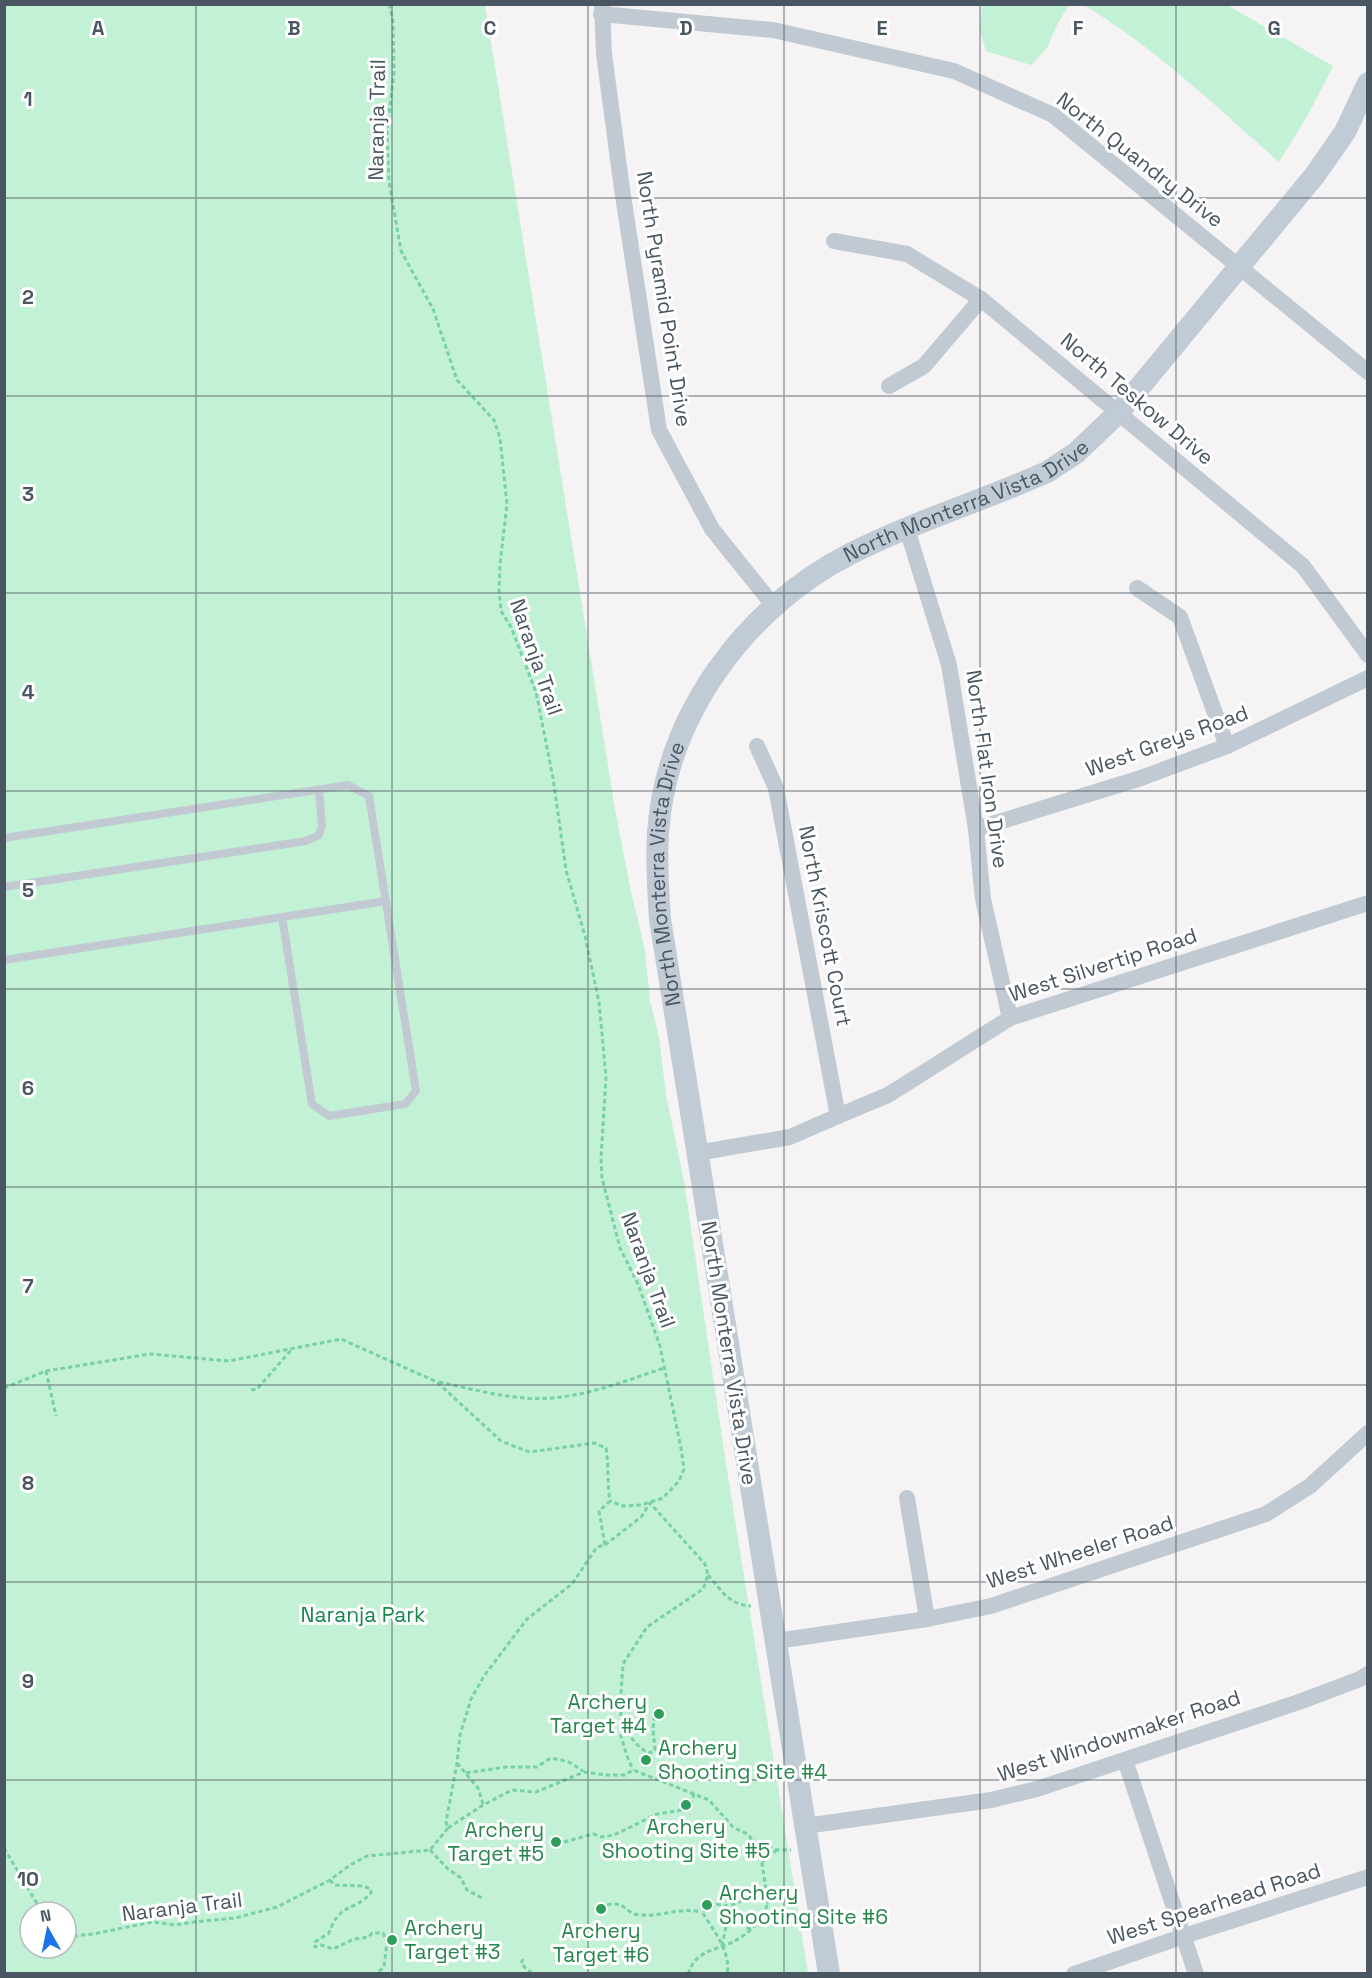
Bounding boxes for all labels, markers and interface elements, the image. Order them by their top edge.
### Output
text: A [92,15,105,41]
text: B [287,15,301,41]
text: C [484,15,497,41]
text: D [679,15,693,41]
text: E [876,15,888,41]
text: F [1073,15,1084,41]
text: G [1267,15,1281,41]
street label: Naranja Trail [362,59,391,181]
text: 1 [23,86,33,112]
street label: North Quandry Drive [1051,86,1229,233]
street label: North Pyramid Point Drive [631,169,698,429]
text: 2 [22,284,34,310]
street label: North Teskow Drive [1055,327,1220,471]
street label: North Monterra Vista Drive [839,434,1095,568]
text: 3 [22,481,34,507]
street label: Naranja Trail [504,595,569,719]
street label: North Flat Iron Drive [960,668,1015,870]
text: 4 [22,679,35,705]
street label: West Greys Road [1082,699,1252,782]
street label: North Monterra Vista Drive [643,738,691,1008]
street label: North Kriscott Court [793,823,858,1029]
text: 5 [22,877,34,903]
street label: West Silvertip Road [1005,921,1200,1008]
text: 6 [22,1075,34,1101]
street label: Naranja Trail [615,1208,682,1331]
street label: North Monterra Vista Drive [695,1219,764,1487]
text: 7 [22,1273,34,1299]
text: 8 [22,1470,34,1496]
street label: West Wheeler Road [983,1509,1177,1594]
park label: Naranja Park [301,1601,425,1628]
text: 9 [22,1668,34,1694]
street label: West Windowmaker Road [994,1683,1244,1788]
place label: Archery Target #4 [550,1688,647,1739]
marker: Archery Target #4 [652,1707,666,1721]
place label: Archery Shooting Site #4 [658,1734,827,1785]
marker: Archery Shooting Site #4 [639,1753,653,1767]
marker: Archery Shooting Site #5 [679,1798,693,1812]
place label: Archery Shooting Site #5 [602,1813,770,1864]
place label: Archery Target #5 [448,1816,544,1867]
marker: Archery Target #5 [549,1835,563,1849]
street label: West Spearhead Road [1104,1856,1324,1951]
text: 10 [17,1866,39,1892]
place label: Archery Shooting Site #6 [719,1879,888,1930]
street label: Naranja Trail [120,1886,244,1927]
marker: Archery Shooting Site #6 [700,1898,714,1912]
north arrow [18,1900,78,1960]
marker: Archery Target #6 [594,1902,608,1916]
text: N [39,1904,53,1927]
place label: Archery Target #3 [404,1914,501,1965]
place label: Archery Target #6 [553,1917,649,1968]
marker: Archery Target #3 [385,1933,399,1947]

